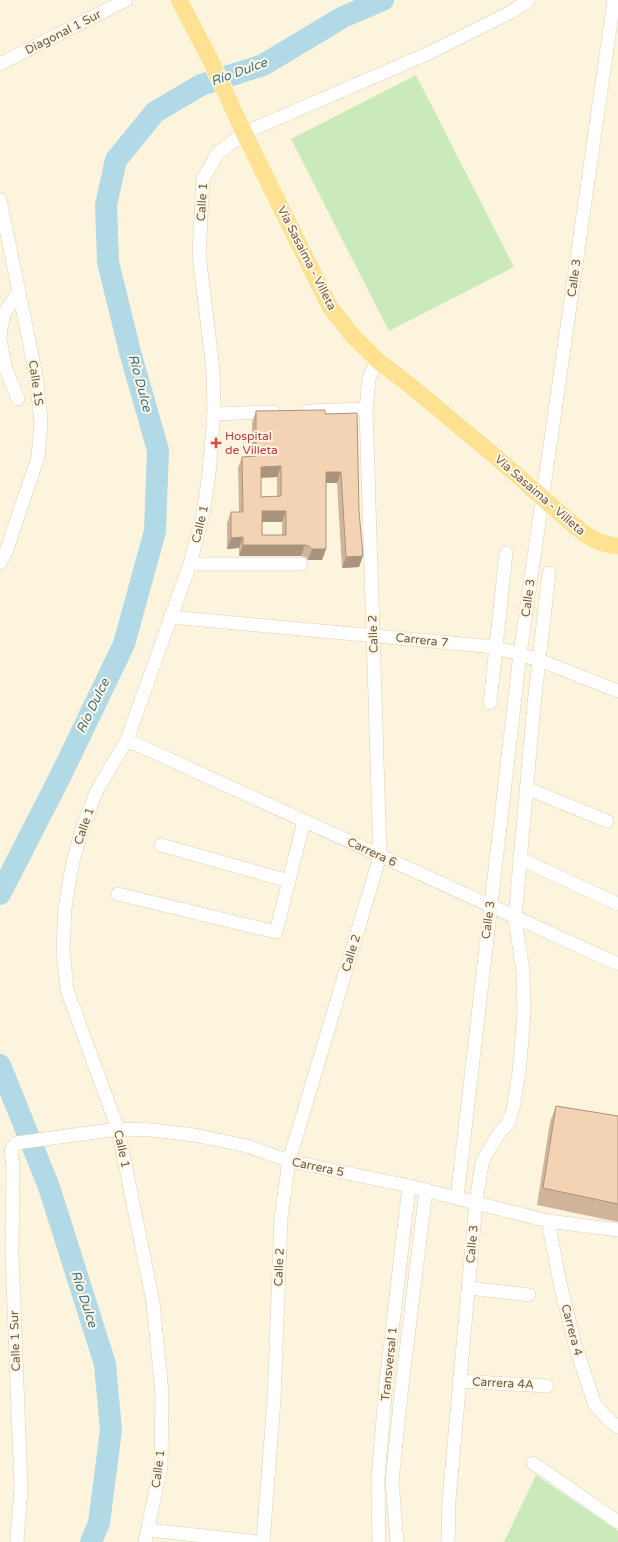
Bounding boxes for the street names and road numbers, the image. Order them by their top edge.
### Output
street label: Diagonal 1 Sur [23,7,104,57]
street label: Calle 1 [194,182,210,222]
street label: Vía Sasaima - Villeta [275,204,339,312]
street label: Calle 3 [564,258,584,298]
street label: Calle 1S [26,359,46,407]
street label: Vía Sasaima - Villeta [492,452,588,538]
street label: Calle 1 [189,504,211,544]
street label: Calle 3 [518,578,538,618]
street label: Calle 2 [365,615,381,653]
street label: Carrera 7 [395,630,449,650]
street label: Calle 1 [71,806,97,846]
street label: Carrera 6 [345,834,399,870]
street label: Calle 3 [479,900,497,940]
street label: Calle 2 [339,933,363,973]
street label: Calle 1 [111,1129,133,1169]
street label: Carrera 5 [291,1155,345,1179]
street label: Calle 3 [463,1224,481,1264]
street label: Calle 2 [271,1248,287,1286]
street label: Carrera 4 [558,1303,586,1358]
street label: Calle 1 Sur [7,1310,23,1372]
street label: Transversal 1 [378,1326,400,1402]
street label: Carrera 4A [472,1374,534,1392]
street label: Calle 1 [149,1449,167,1489]

